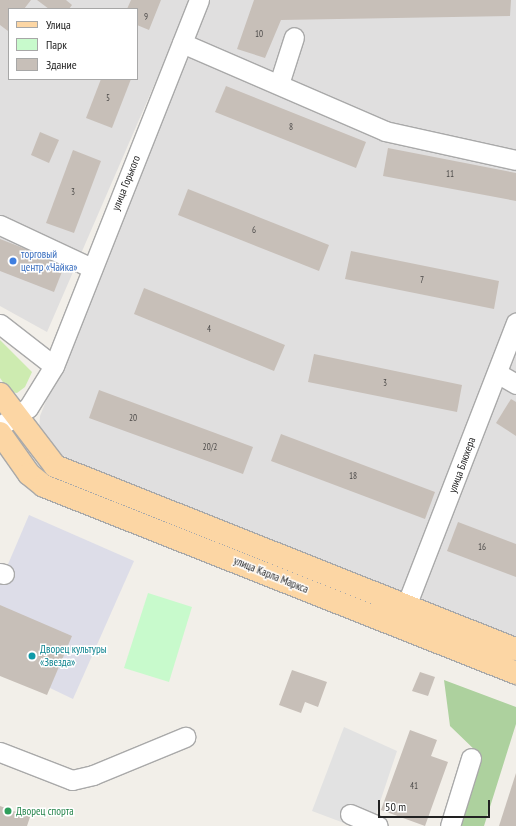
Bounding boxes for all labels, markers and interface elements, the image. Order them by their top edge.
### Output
legend [8,8,138,80]
house number: 9 [144,12,148,22]
text: Улица [46,17,71,32]
house number: 10 [255,29,263,39]
text: Парк [46,37,67,52]
text: Здание [46,57,77,72]
house number: 5 [106,93,110,103]
house number: 8 [289,122,293,132]
street label: улица Горького [109,153,143,213]
house number: 11 [446,169,454,179]
house number: 3 [71,187,75,197]
house number: 6 [252,225,256,235]
place label: торговый центр «Чайка» [21,248,78,274]
marker: торговый центр «Чайка» [8,256,18,266]
house number: 7 [420,275,424,285]
house number: 4 [207,324,211,334]
house number: 3 [383,378,387,388]
house number: 20 [129,413,137,423]
street label: улица Блюхера [446,435,478,495]
house number: 20/2 [203,442,217,452]
house number: 18 [349,471,357,481]
house number: 16 [478,542,486,552]
street label: улица Карла Маркса [232,554,310,596]
place label: Дворец культуры «Звезда» [40,643,107,669]
marker: Дворец культуры «Звезда» [27,651,37,661]
house number: 41 [410,781,418,791]
scale bar [380,792,492,818]
text: 50 m [385,799,406,814]
place label: Дворец спорта [16,804,74,818]
marker: Дворец спорта [3,806,13,816]

